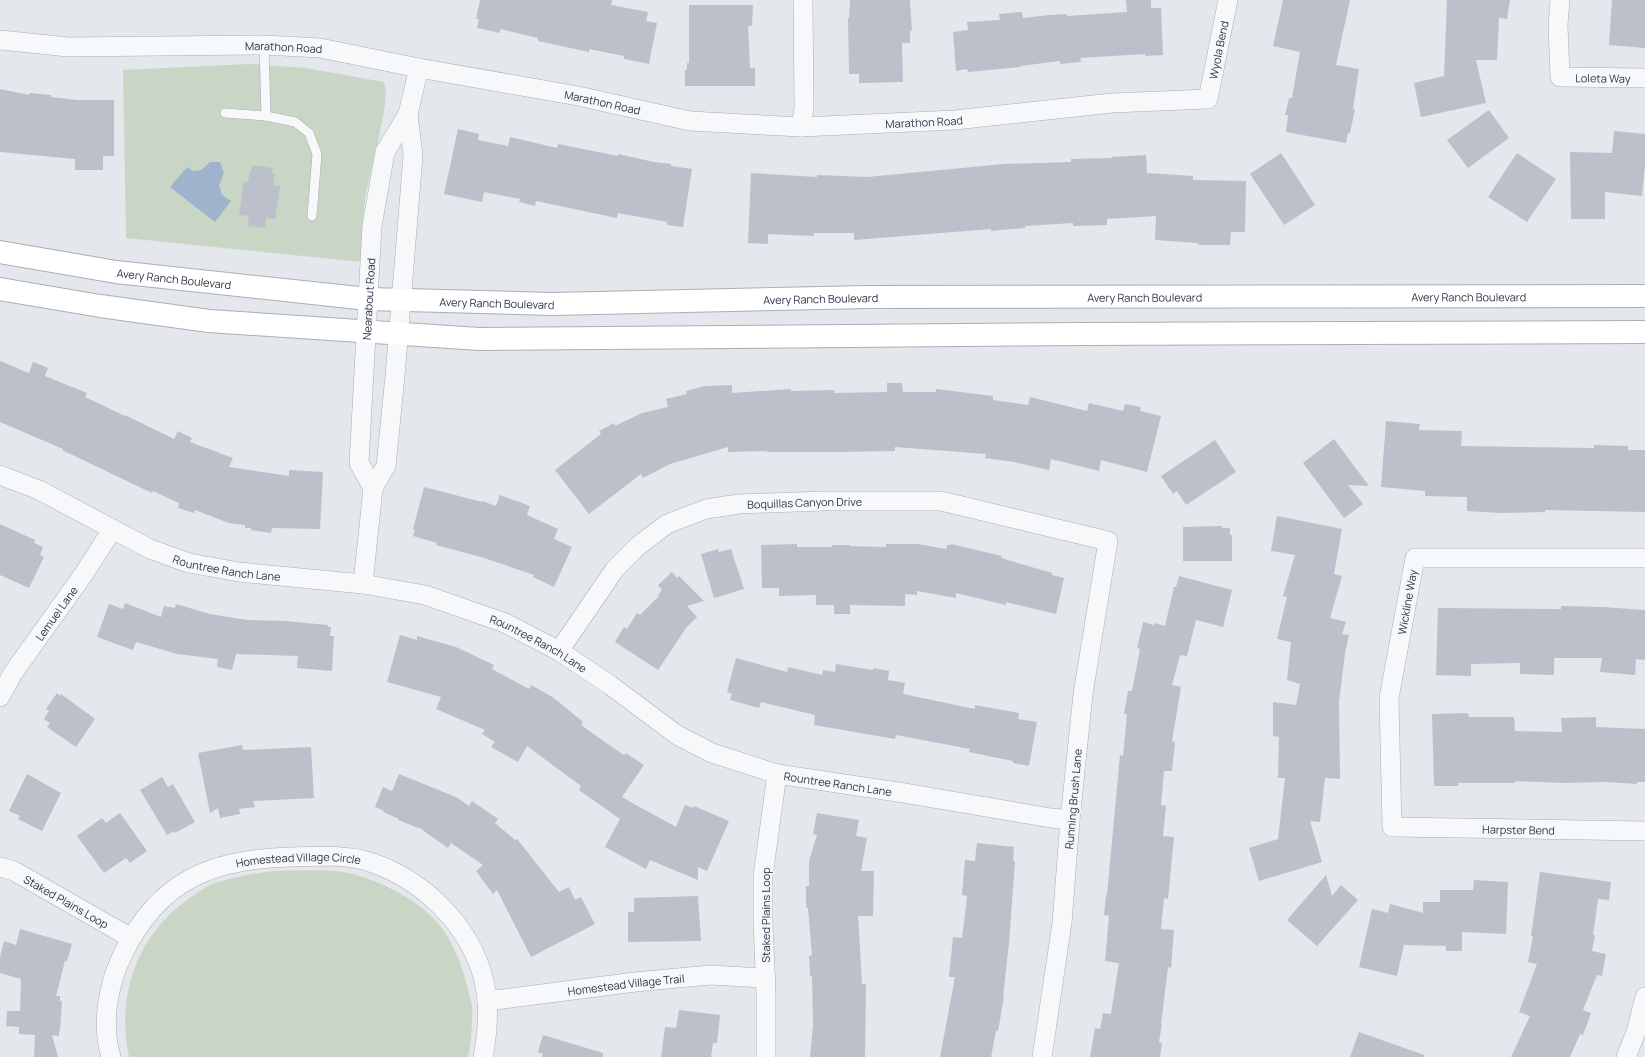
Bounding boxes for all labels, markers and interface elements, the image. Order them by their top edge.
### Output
street label: Wyola Bend [1205,19,1231,81]
street label: Marathon Road [245,37,323,56]
street label: Loleta Way [1575,70,1631,85]
street label: Marathon Road [563,86,642,117]
street label: Marathon Road [885,112,964,131]
street label: Nearabout Road [358,257,378,340]
street label: Avery Ranch Boulevard [116,265,232,292]
street label: Avery Ranch Boulevard [763,289,878,307]
street label: Avery Ranch Boulevard [1087,289,1202,304]
street label: Avery Ranch Boulevard [1411,289,1526,304]
street label: Avery Ranch Boulevard [439,293,555,312]
street label: Boquillas Canyon Drive [747,494,863,511]
street label: Rountree Ranch Lane [171,550,282,584]
street label: Wickline Way [1394,568,1420,636]
street label: Lemuel Lane [31,582,81,643]
street label: Rountree Ranch Lane [488,611,591,676]
street label: Running Brush Lane [1061,748,1085,850]
street label: Rountree Ranch Lane [783,768,893,799]
street label: Harpster Bend [1482,821,1555,837]
street label: Homestead Village Circle [234,849,363,870]
street label: Staked Plains Loop [758,867,773,963]
street label: Staked Plains Loop [21,871,112,932]
street label: Homestead Village Trail [567,970,685,998]

